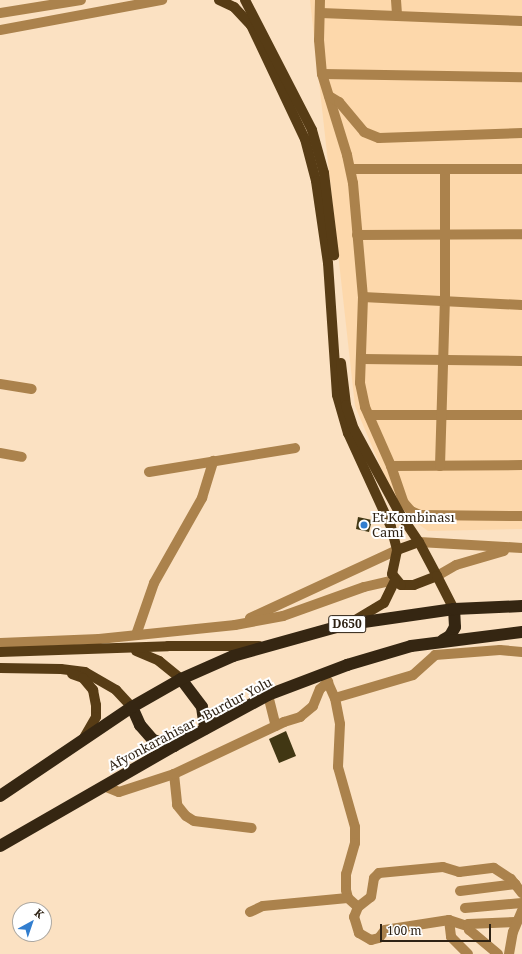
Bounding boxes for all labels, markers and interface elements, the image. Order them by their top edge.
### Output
place label: Et Kombinası Cami [372,510,455,541]
marker: Et Kombinası Cami [359,520,369,530]
road number: D650 [328,614,366,634]
street label: Afyonkarahisar - Burdur Yolu [105,674,275,774]
north arrow [12,902,52,942]
text: K [31,905,47,922]
scale bar [382,916,493,942]
text: 100 m [387,922,422,939]

